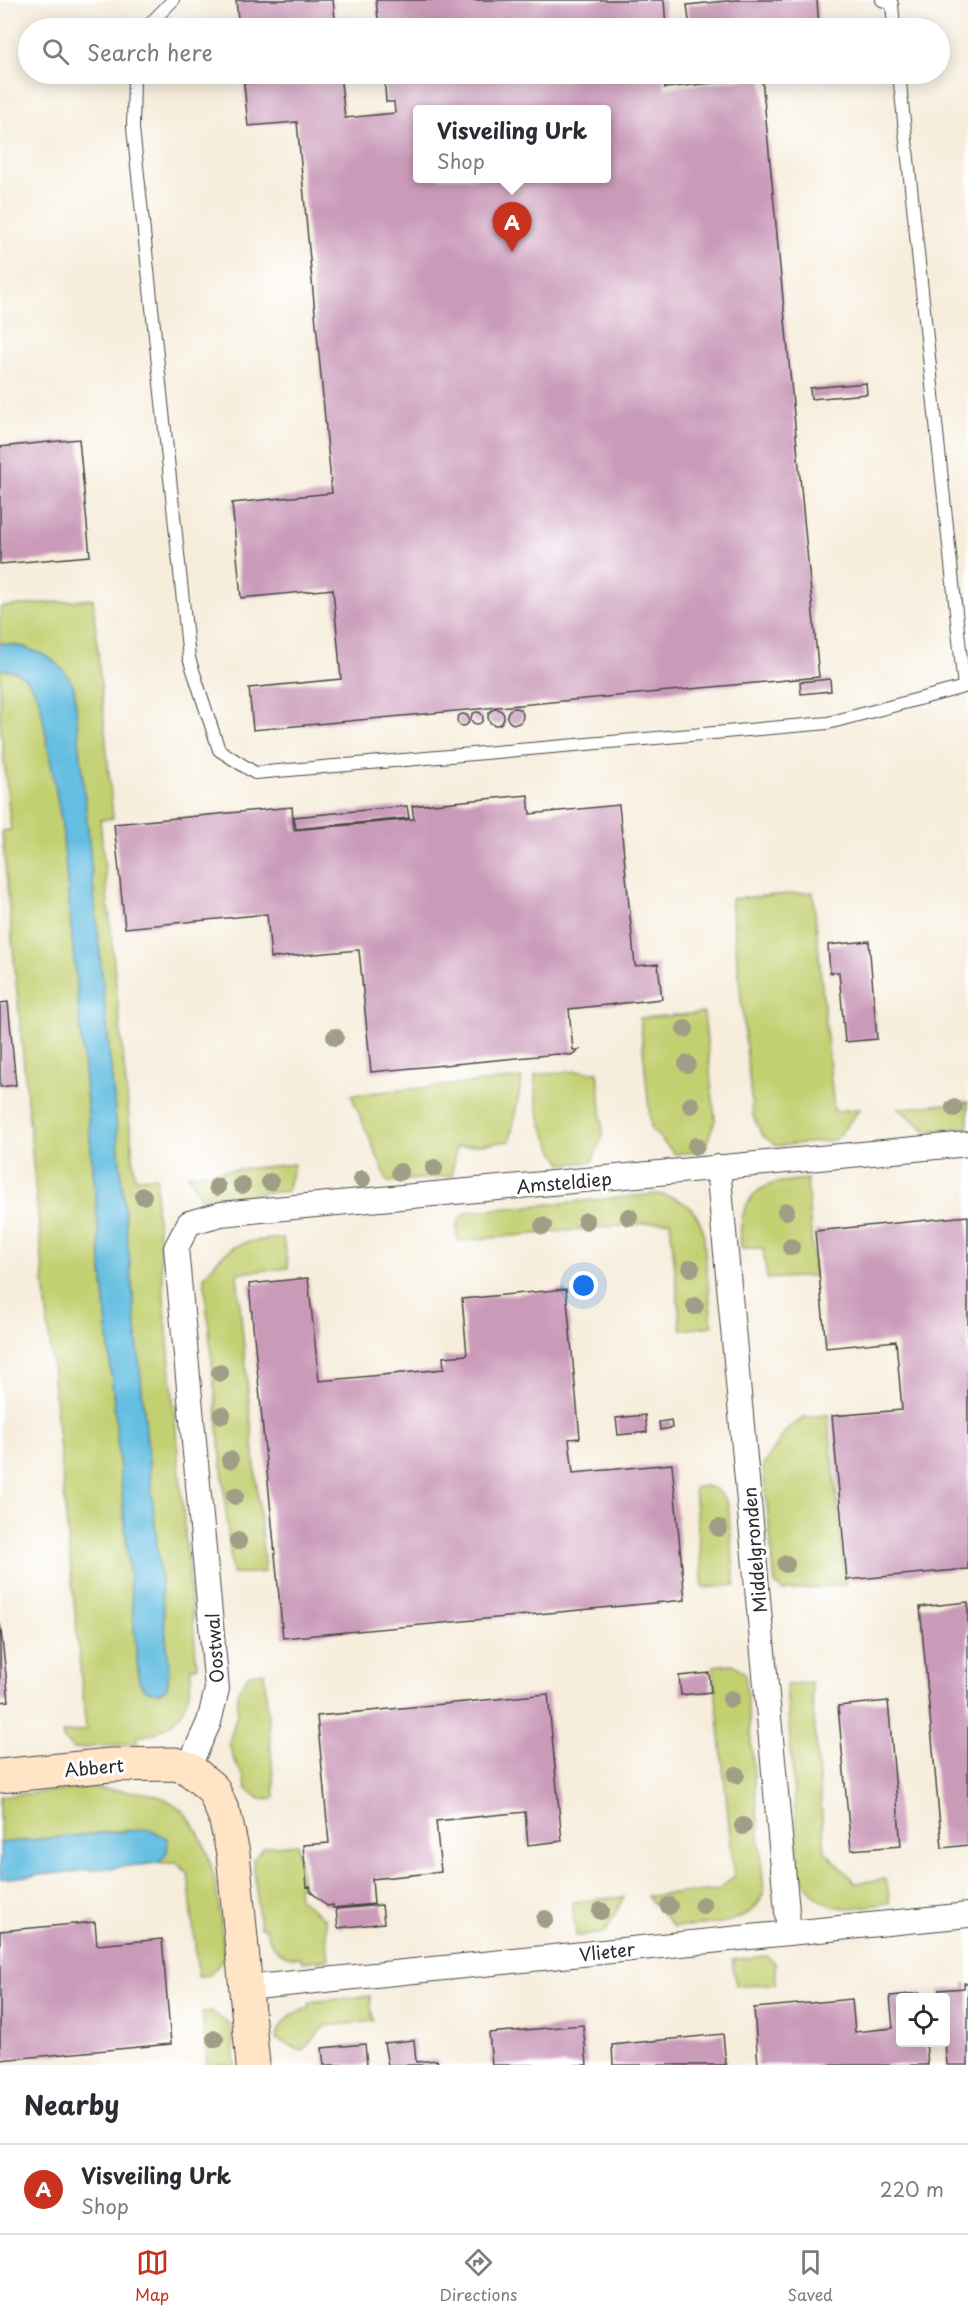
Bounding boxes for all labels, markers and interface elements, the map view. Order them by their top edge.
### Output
search box [18,18,950,84]
icon: search [39,35,72,68]
text: Search here [87,35,213,68]
popup [413,105,611,183]
text: Visveiling Urk [437,113,587,146]
text: Shop [437,146,485,176]
pin: A [492,202,532,252]
street label: Amsteldiep [515,1164,613,1200]
your location [569,1271,598,1300]
street label: Middelgronden [735,1486,773,1614]
street label: Oostwal [198,1612,230,1684]
street label: Abbert [63,1751,125,1783]
street label: Vlieter [578,1935,637,1967]
map controls [896,1993,950,2047]
button: locate [896,1993,950,2047]
text: Nearby [24,2085,119,2124]
text: Visveiling Urk [81,2158,231,2191]
text: A [36,2174,51,2204]
text: 220 m [880,2174,944,2204]
text: Shop [81,2191,129,2221]
tab: Map [135,2246,169,2306]
tab: Directions [439,2246,517,2306]
tab: Saved [787,2246,833,2306]

